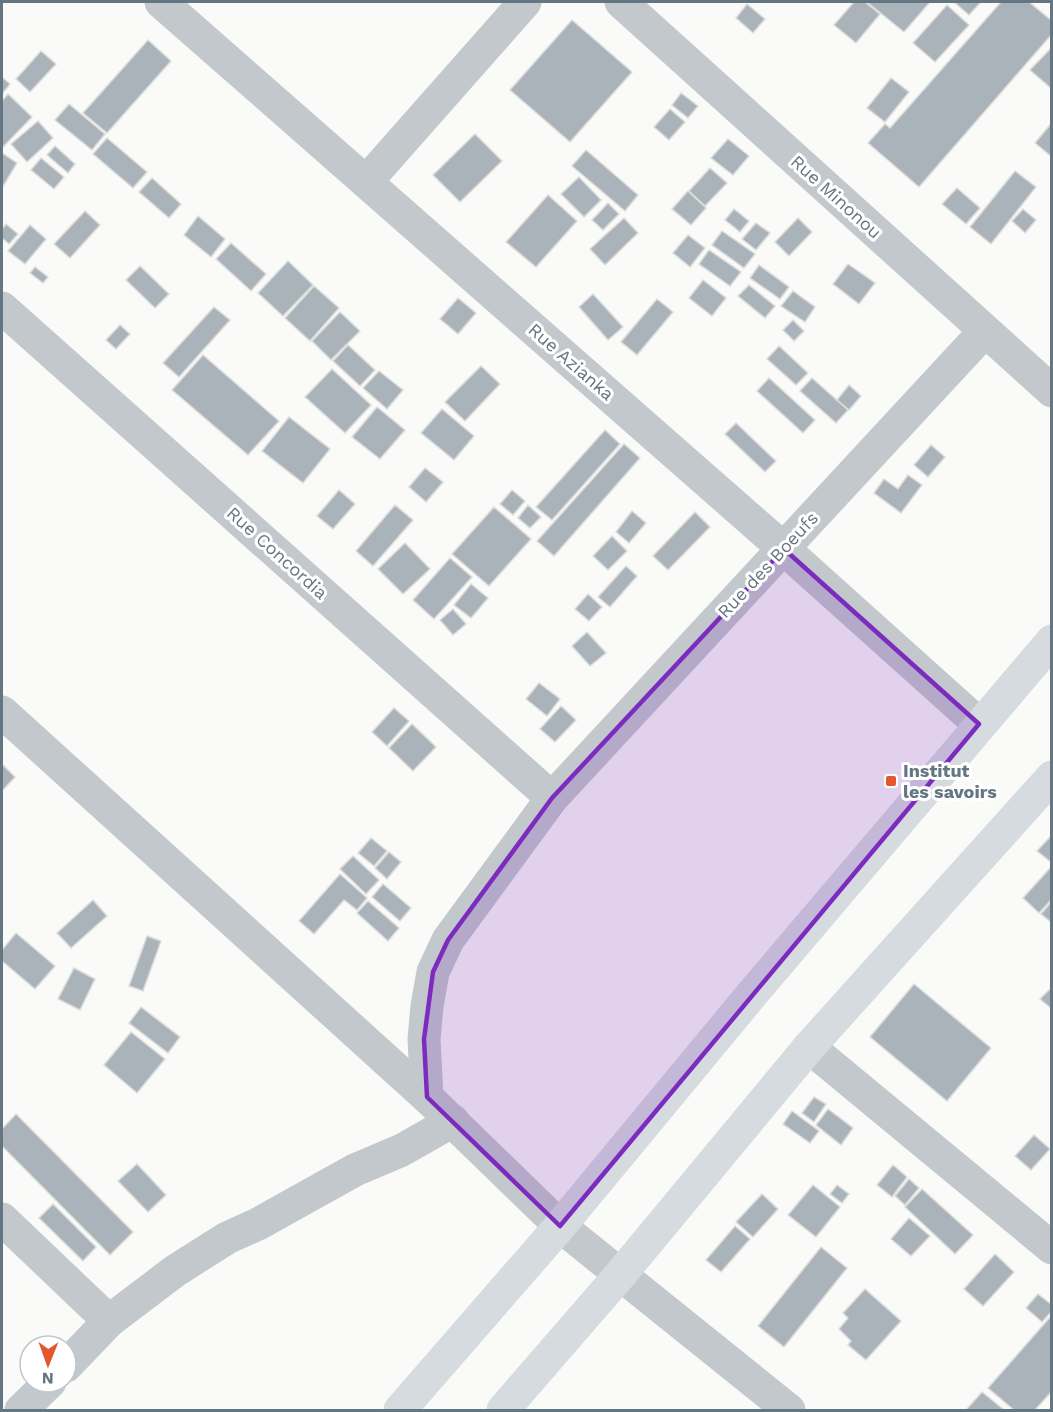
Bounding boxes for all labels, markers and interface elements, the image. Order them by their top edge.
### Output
street label: Rue Minonou [787,150,886,243]
street label: Rue Azianka [524,319,618,404]
street label: Rue Concordia [223,502,332,603]
street label: Rue des Boeufs [713,507,822,622]
place label: Institut les savoirs [903,760,997,802]
marker: Institut les savoirs [884,774,898,788]
north arrow [18,1334,78,1394]
text: N [42,1369,54,1388]

